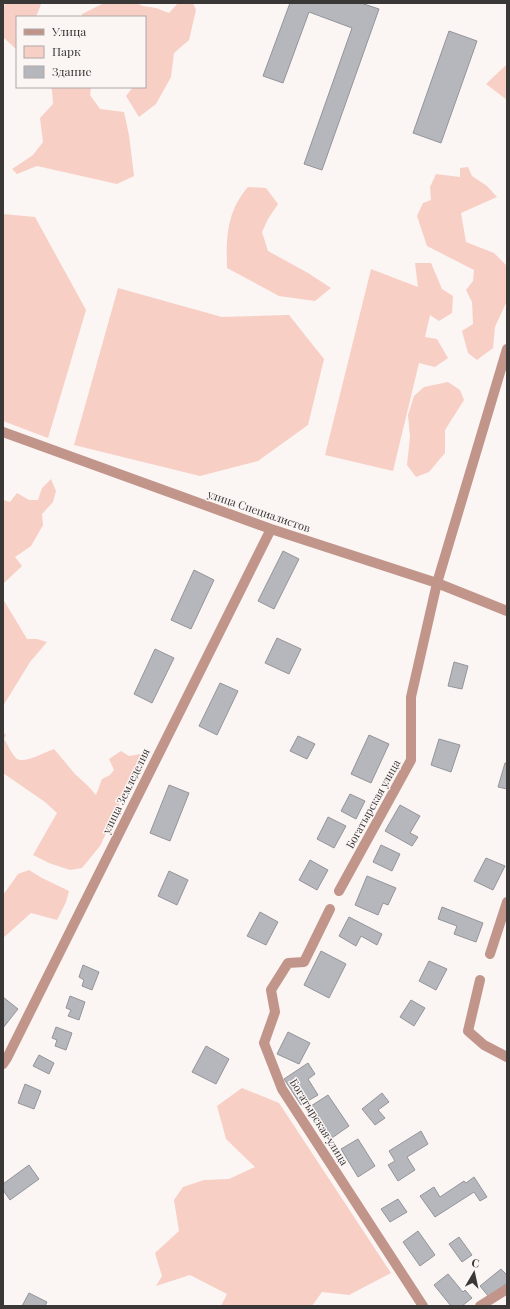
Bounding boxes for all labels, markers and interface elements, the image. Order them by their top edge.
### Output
legend [16,16,146,88]
text: Улица [51,23,86,39]
text: Парк [52,43,81,59]
text: Здание [52,63,92,79]
street label: улица Специалистов [205,486,313,535]
street label: улица Земледелия [98,746,153,837]
street label: Богатырская улица [342,756,403,851]
street label: Богатырская улица [287,1076,352,1168]
north arrow [454,1253,494,1293]
text: С [471,1255,481,1271]

